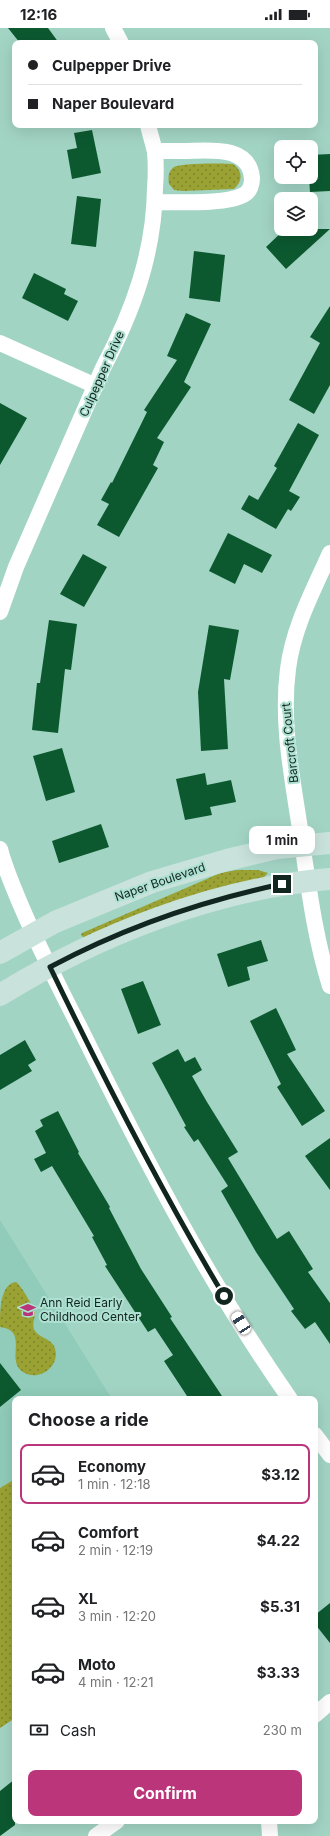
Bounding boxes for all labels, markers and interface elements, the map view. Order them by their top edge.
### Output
text: 12:16 [20,5,57,24]
text: Culpepper Drive [52,56,171,75]
text: Naper Boulevard [52,94,174,113]
map controls [274,140,318,236]
button: locate [274,140,318,184]
button: layers [274,192,318,236]
street label: Culpepper Drive [76,329,127,419]
street label: Barcroft Court [278,702,301,784]
callout: 1 min [249,826,315,854]
text: 1 min [266,832,298,848]
street label: Naper Boulevard [113,859,207,904]
route end [273,875,291,893]
route start [215,1287,233,1305]
place label: Ann Reid Early Childhood Center [40,1295,140,1324]
school or university icon: Ann Reid Early Childhood Center [19,1301,37,1319]
car [229,1310,253,1336]
text: Choose a ride [28,1409,149,1430]
icon: car [30,1456,66,1492]
text: Economy [78,1457,146,1476]
text: $3.12 [261,1465,300,1484]
text: 1 min · 12:18 [78,1476,151,1492]
icon: car [30,1522,66,1558]
text: Comfort [78,1523,139,1542]
text: $4.22 [257,1531,300,1550]
text: 2 min · 12:19 [78,1542,153,1558]
icon: car [30,1588,66,1624]
text: XL [78,1589,98,1608]
text: $5.31 [260,1597,300,1616]
text: 3 min · 12:20 [78,1608,156,1624]
icon: car [30,1654,66,1690]
text: Moto [78,1655,116,1674]
text: $3.33 [257,1663,300,1682]
text: 4 min · 12:21 [78,1674,154,1690]
icon: cash [28,1719,50,1741]
text: Cash [60,1721,96,1740]
text: 230 m [263,1722,302,1738]
button: Confirm [28,1770,302,1816]

